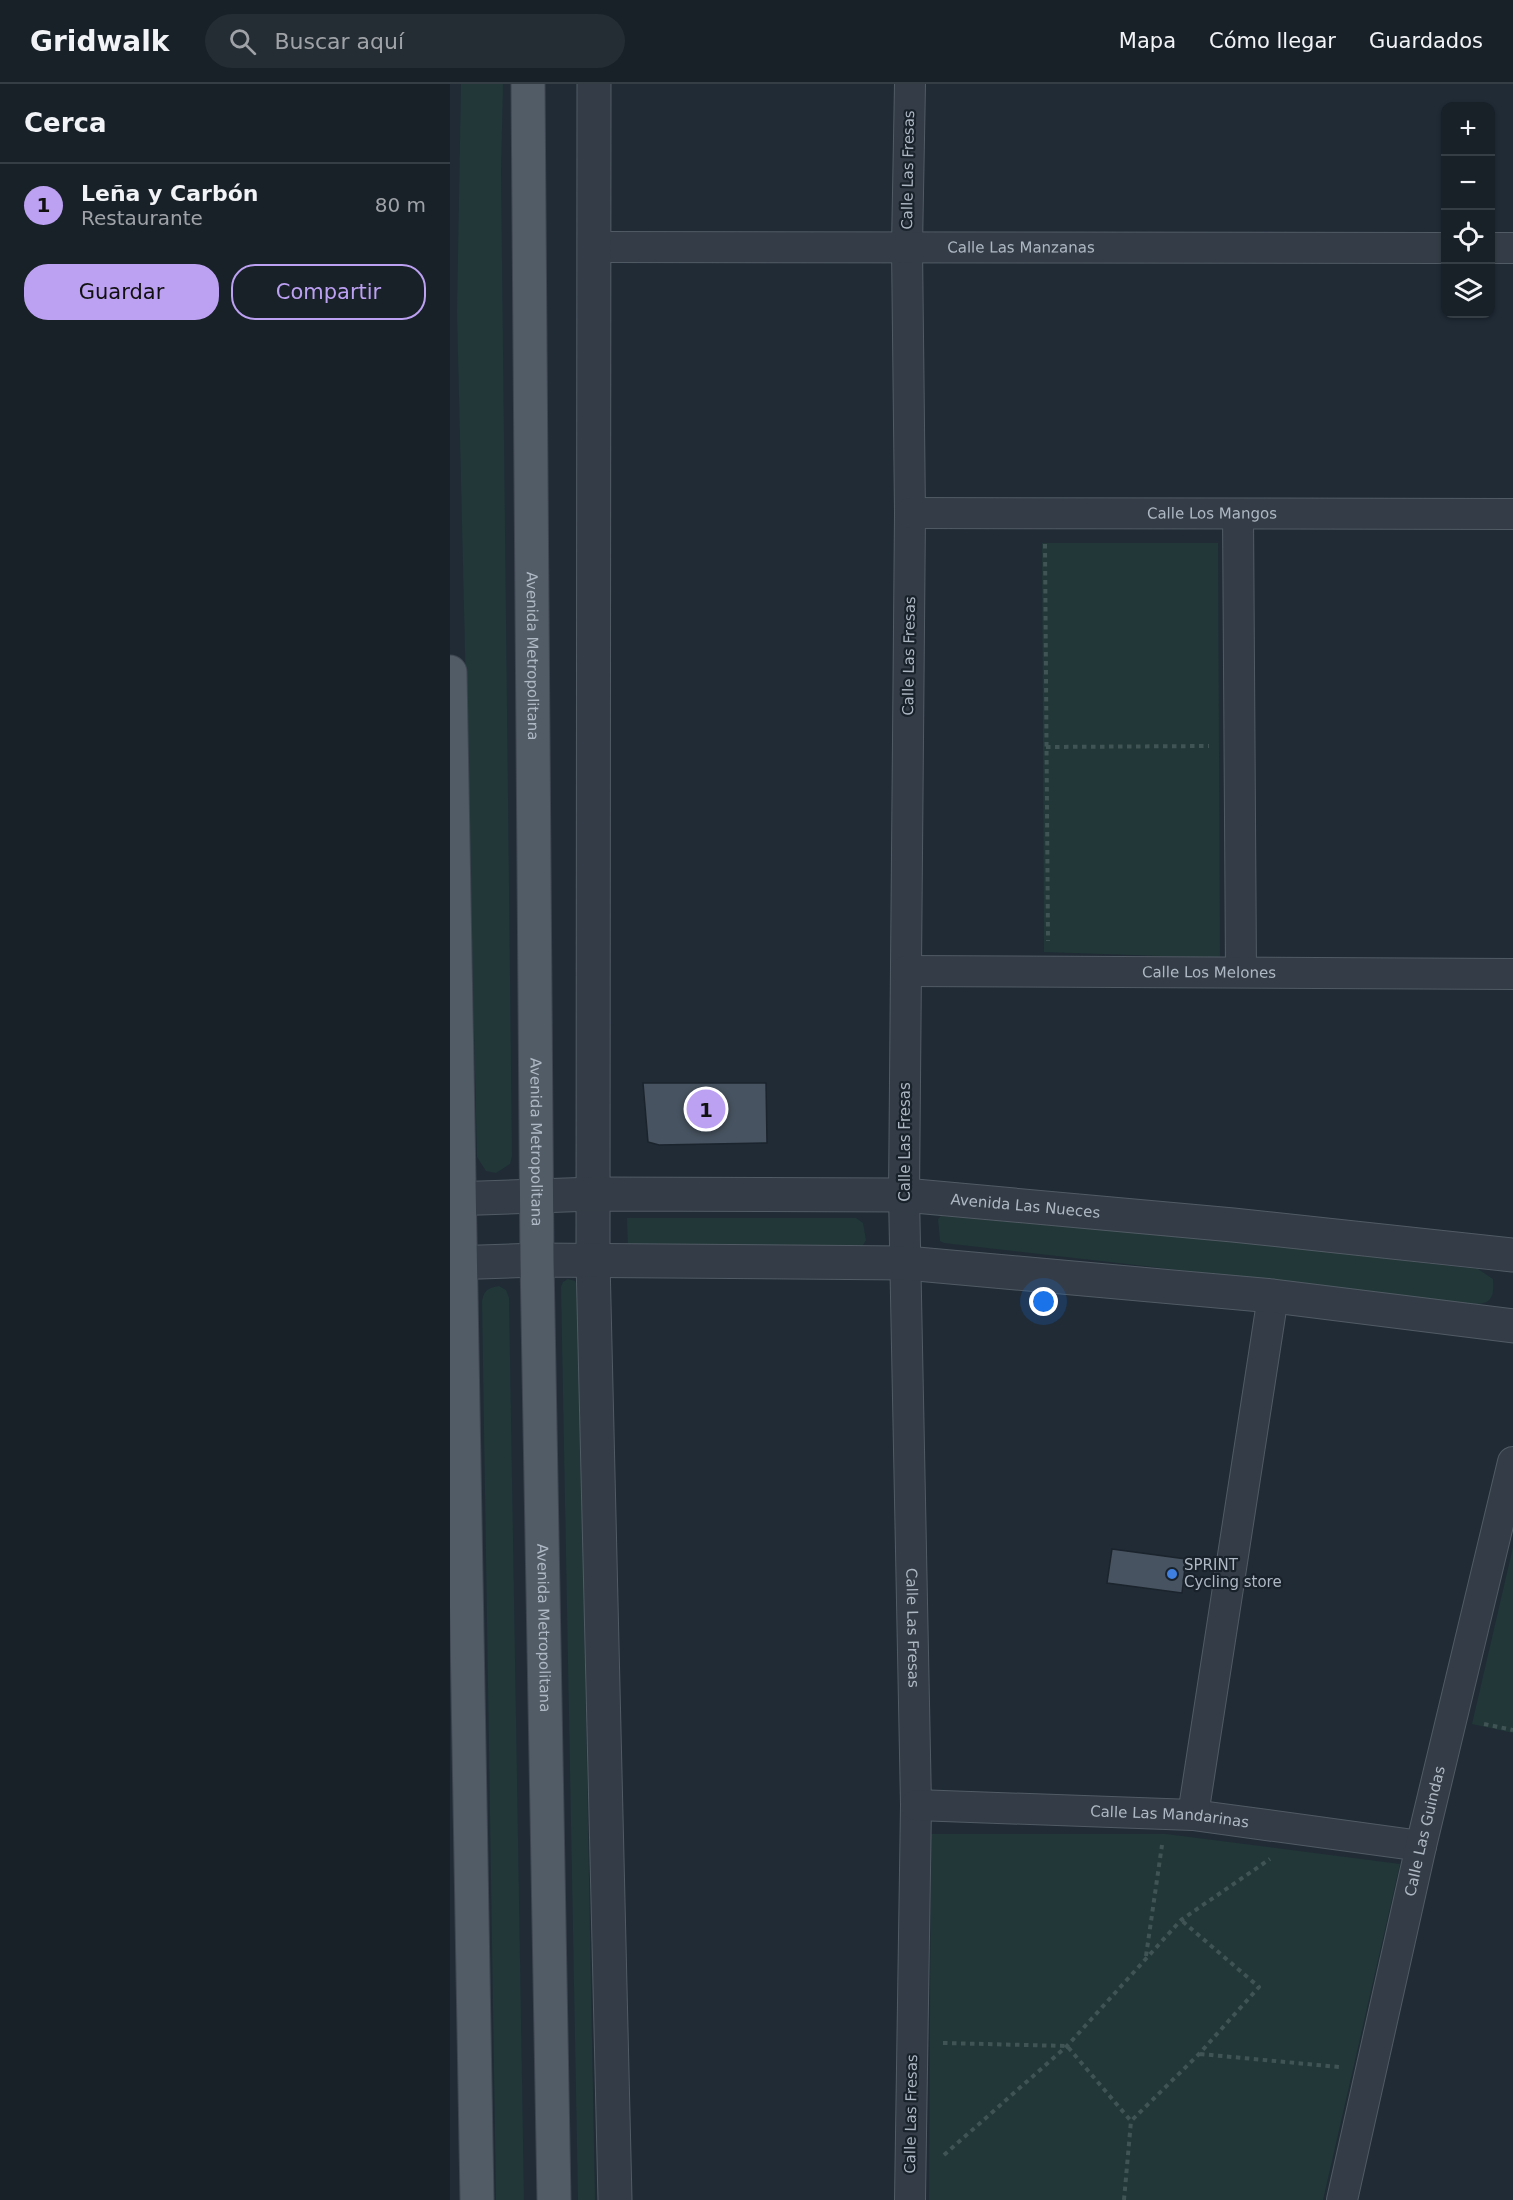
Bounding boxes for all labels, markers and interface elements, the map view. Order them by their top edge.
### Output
search box [205,14,625,68]
text: Gridwalk [30,25,169,58]
icon: search [226,25,259,58]
text: Buscar aquí [274,29,404,54]
text: Mapa [1119,29,1176,53]
text: Cómo llegar [1209,29,1336,53]
text: Guardados [1369,29,1483,53]
map controls [1441,102,1495,318]
button: + [1441,102,1495,156]
text: Cerca [24,108,107,138]
street label: Calle Las Fresas [898,110,918,230]
button: − [1441,156,1495,210]
text: Leña y Carbón [81,181,258,206]
text: 1 [37,193,50,217]
text: 80 m [375,193,426,217]
text: Restaurante [81,206,203,230]
button: locate [1441,210,1495,264]
street label: Calle Las Manzanas [947,238,1095,257]
button: Guardar [24,264,219,320]
button: Compartir [231,264,426,320]
button: layers [1441,264,1495,318]
street label: Calle Los Mangos [1147,504,1277,523]
street label: Avenida Metropolitana [523,572,542,740]
street label: Calle Las Fresas [899,596,919,716]
street label: Calle Los Melones [1142,963,1276,982]
street label: Avenida Metropolitana [526,1058,546,1226]
street label: Calle Las Fresas [896,1082,914,1202]
pin: 1 [686,1086,726,1132]
street label: Avenida Las Nueces [950,1190,1101,1222]
your location [1029,1287,1058,1316]
street label: Avenida Metropolitana [533,1543,554,1712]
place label: SPRINT Cycling store [1184,1556,1282,1591]
marker: SPRINT Cycling store [1165,1567,1179,1581]
street label: Calle Las Fresas [902,1568,923,1688]
street label: Calle Las Guindas [1401,1764,1449,1898]
street label: Calle Las Mandarinas [1090,1802,1250,1832]
street label: Calle Las Fresas [901,2054,921,2174]

